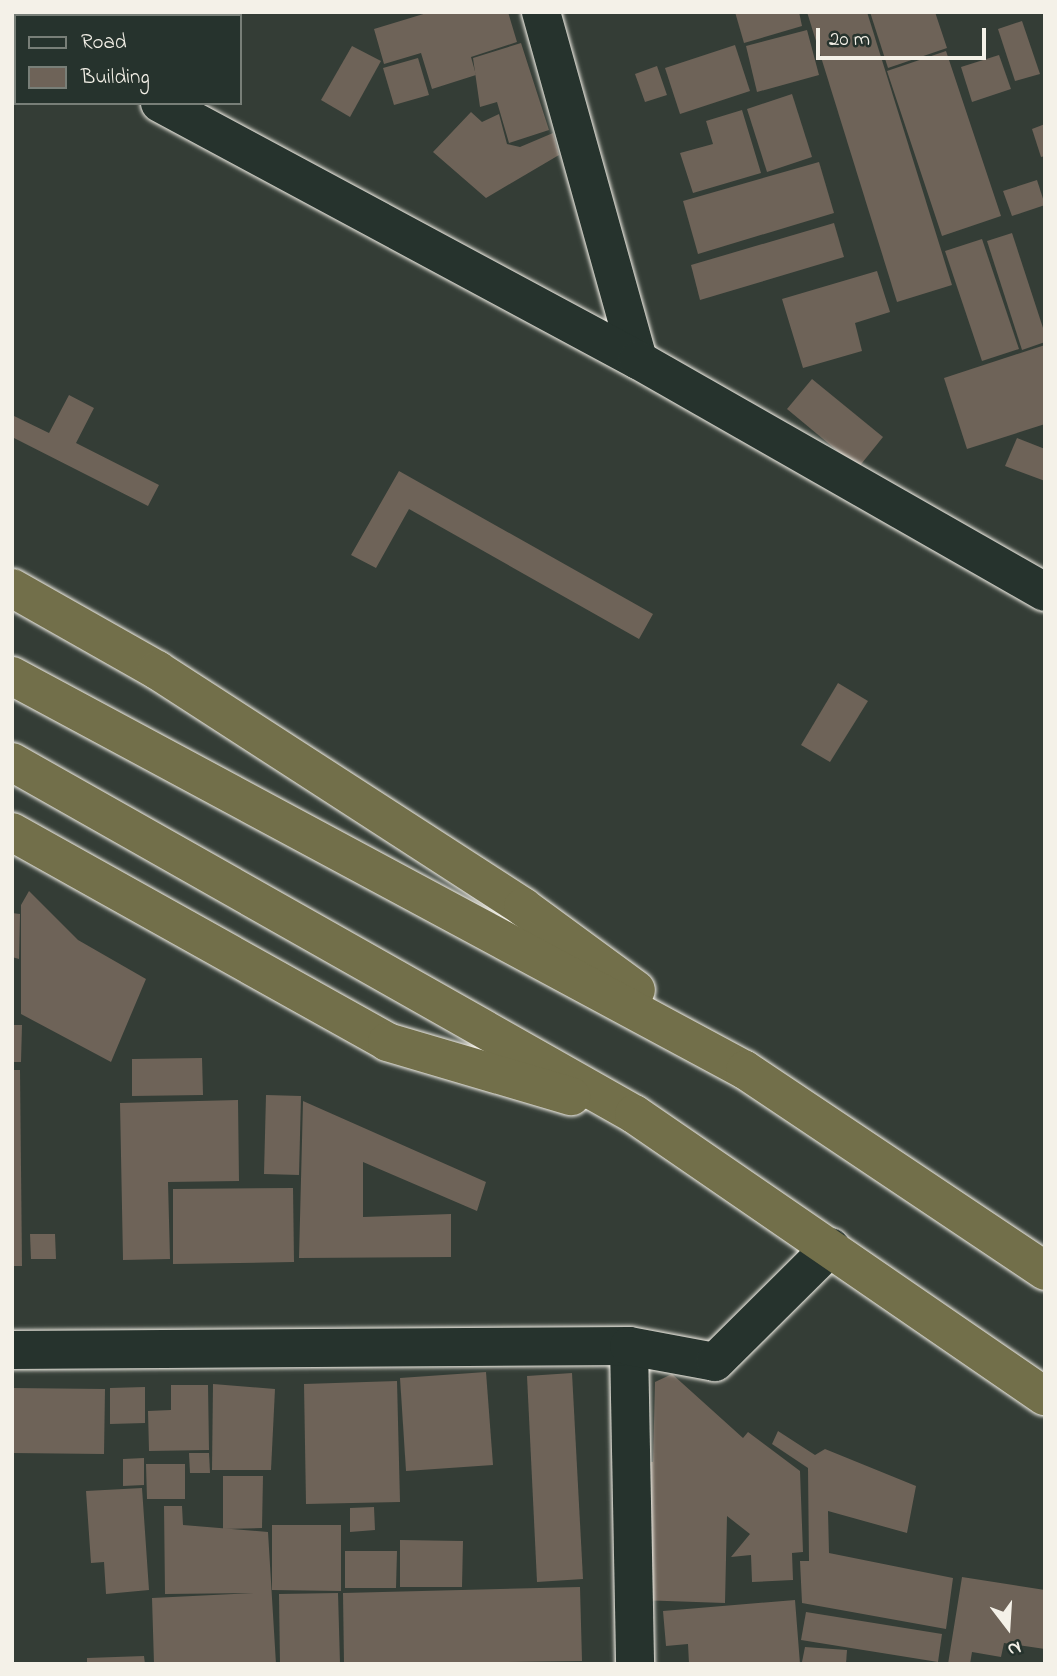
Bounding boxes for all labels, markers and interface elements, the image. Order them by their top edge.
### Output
legend [14,14,242,105]
scale bar [819,14,989,58]
text: 20 m [829,25,870,55]
text: Road [81,28,127,58]
text: Building [81,63,150,93]
north arrow [973,1592,1043,1662]
text: N [1004,1633,1024,1662]

